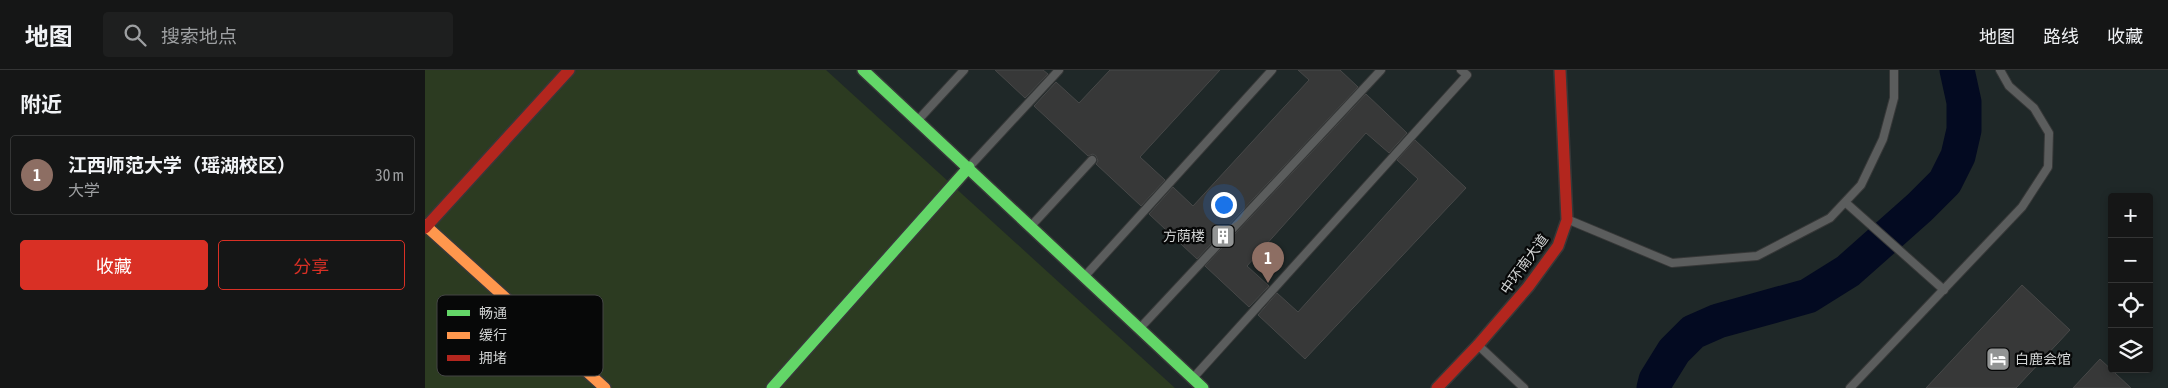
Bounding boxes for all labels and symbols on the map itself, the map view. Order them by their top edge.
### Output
your location [1211,192,1237,218]
building icon: 方荫楼 [1210,223,1236,249]
place label: 方荫楼 [1163,228,1205,244]
street label: 中环南大道 [1497,231,1551,297]
pin: 1 [1252,242,1284,283]
legend [437,295,603,376]
text: 畅通 [479,305,507,321]
text: 缓行 [479,327,507,343]
hotel icon: 白鹿会馆 [1985,346,2011,372]
text: 拥堵 [479,350,507,366]
place label: 白鹿会馆 [2015,351,2071,367]

